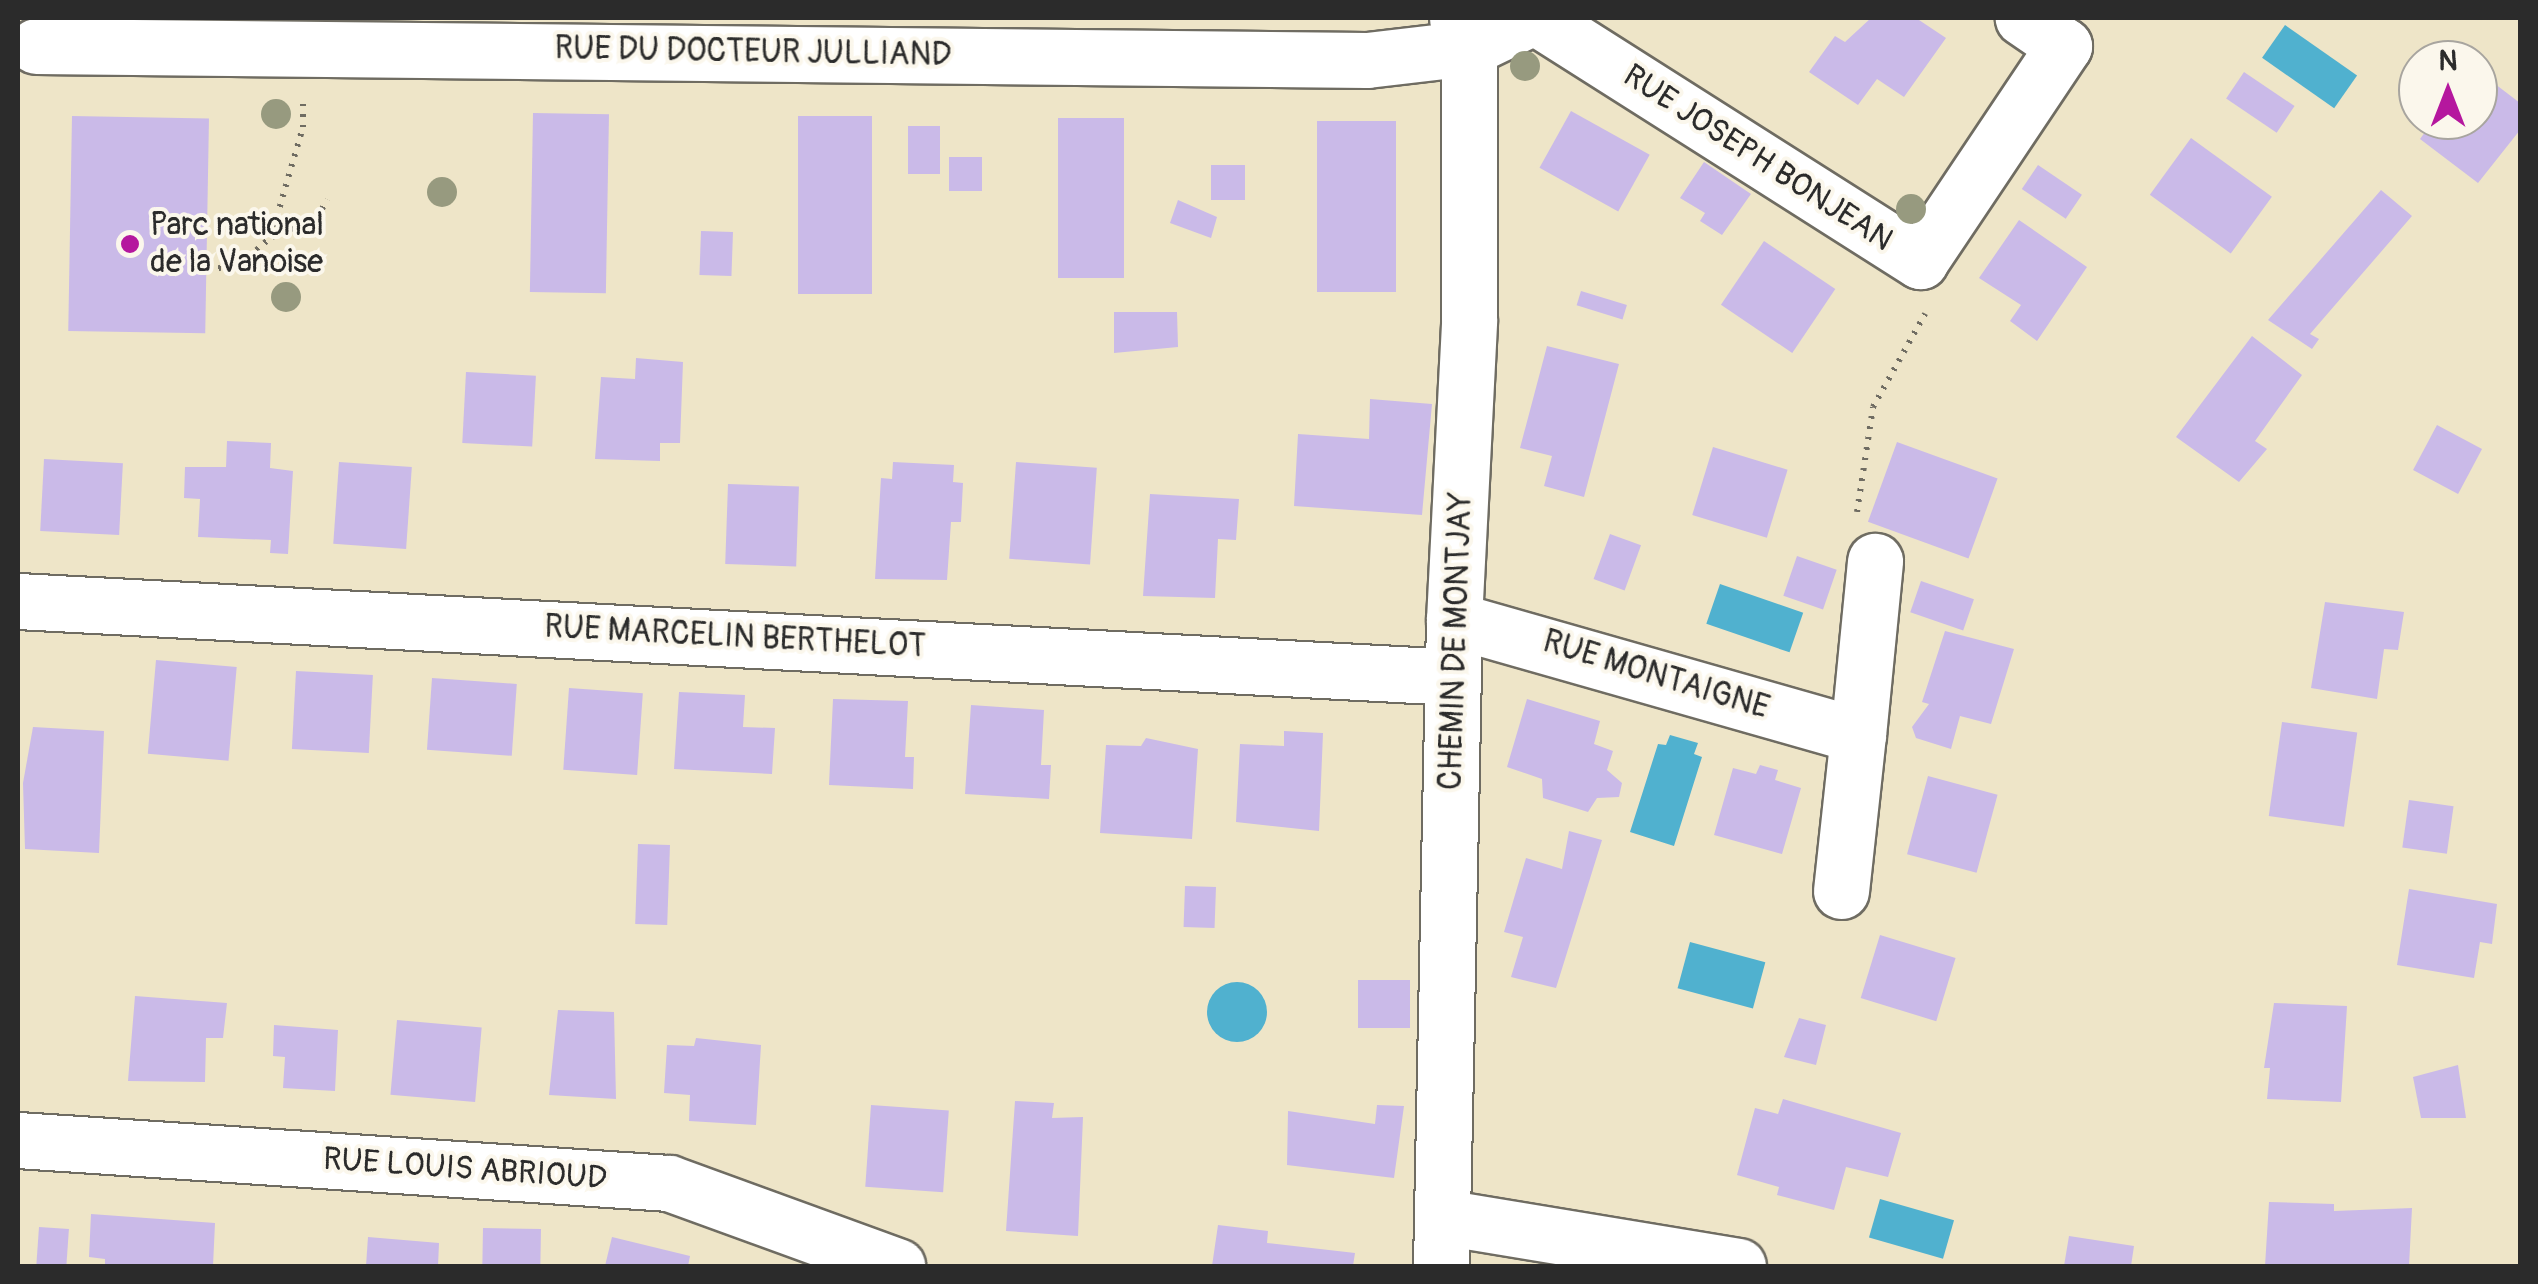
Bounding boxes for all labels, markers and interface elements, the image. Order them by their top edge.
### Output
street label: RUE DU DOCTEUR JULLIAND [554,29,952,75]
north arrow [2398,40,2498,140]
text: N [2439,44,2457,79]
street label: RUE JOSEPH BONJEAN [1616,57,1900,259]
place label: Parc national de la Vanoise [150,207,324,282]
marker: Parc national de la Vanoise [119,233,141,255]
street label: CHEMIN DE MONTJAY [1432,491,1480,791]
street label: RUE MARCELIN BERTHELOT [543,608,927,666]
street label: RUE MONTAIGNE [1538,622,1774,728]
street label: RUE LOUIS ABRIOUD [322,1140,608,1198]

